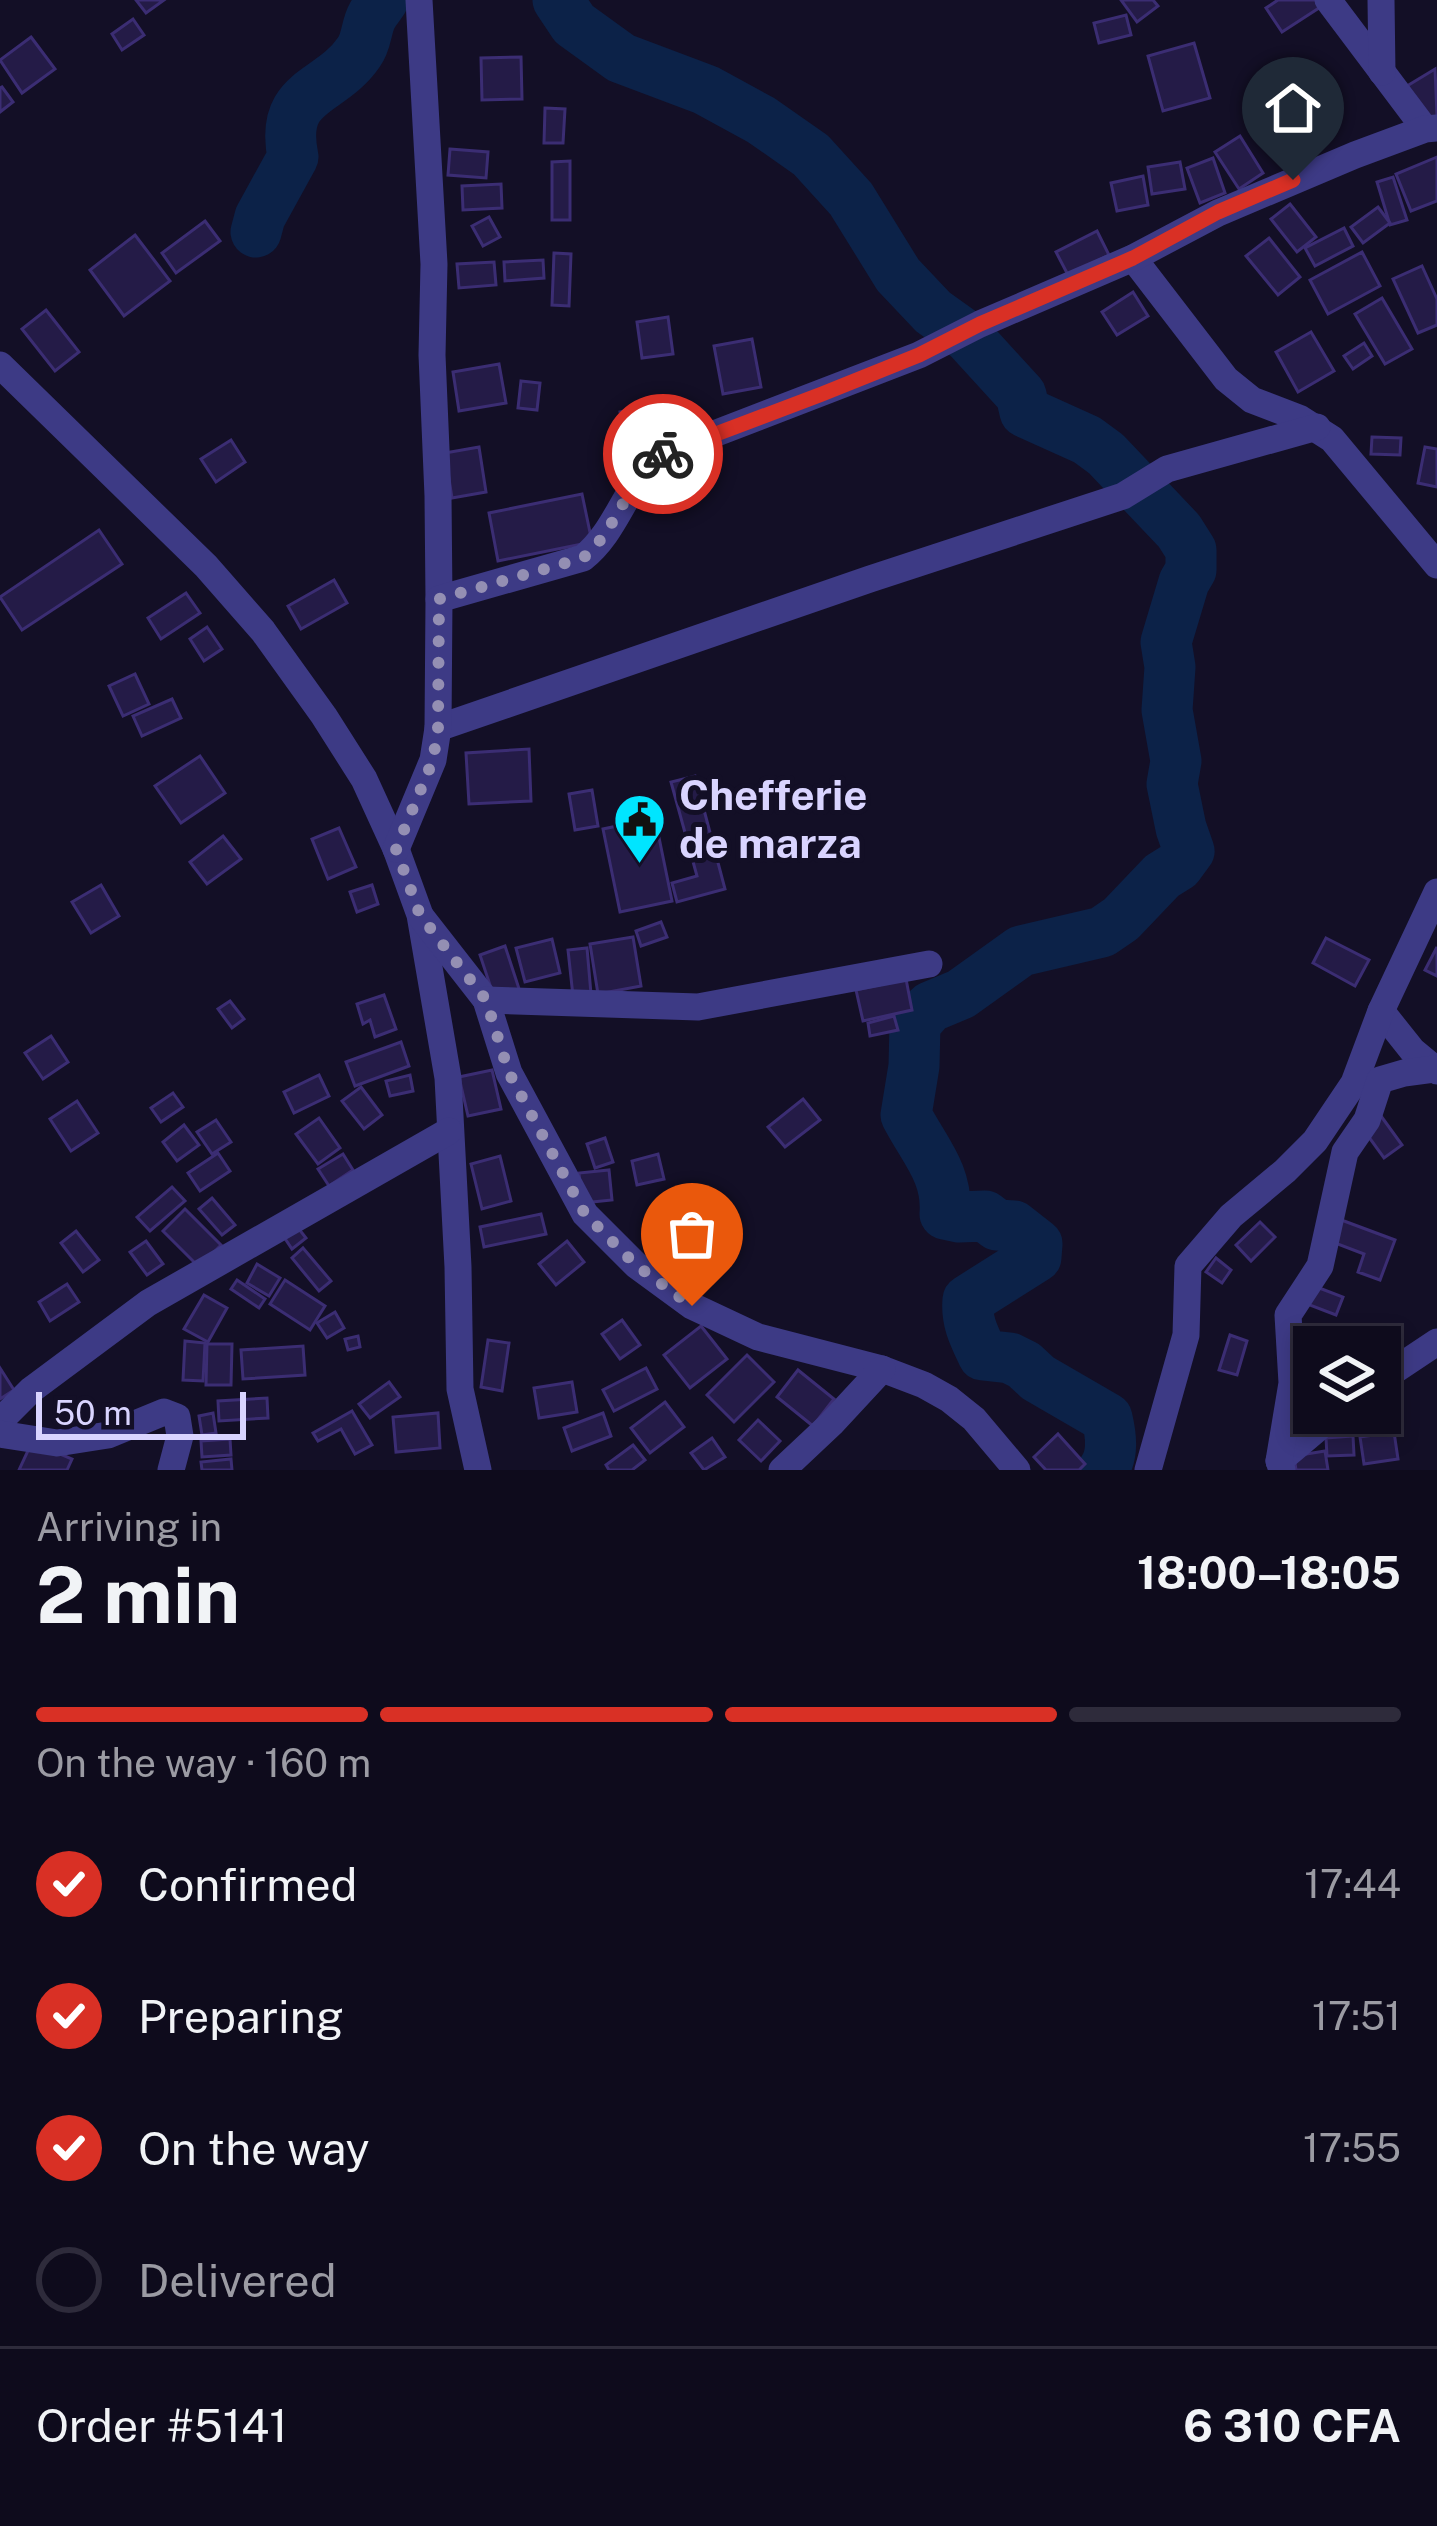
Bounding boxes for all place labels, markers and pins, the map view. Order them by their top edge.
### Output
pin [1242,57,1344,180]
place label: Chefferie de marza [679,770,867,867]
public building icon: Chefferie de marza [612,791,668,865]
pin [641,1183,743,1306]

